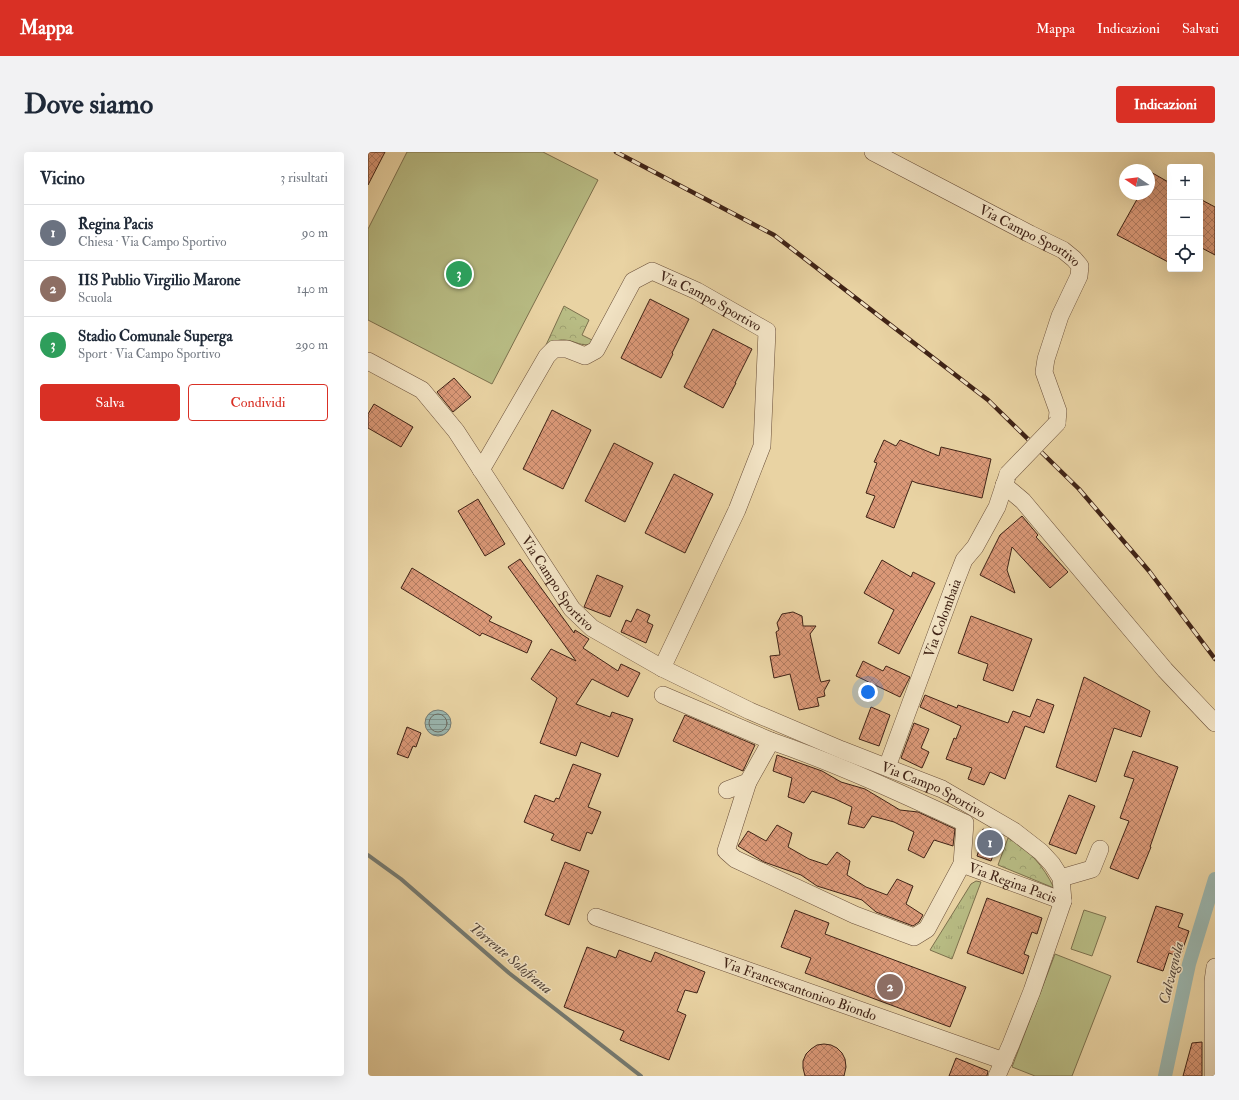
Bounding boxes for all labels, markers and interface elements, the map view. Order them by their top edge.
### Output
text: Mappa [20,16,73,40]
text: Mappa [1036,20,1075,37]
text: Indicazioni [1097,20,1160,37]
text: Salvati [1182,20,1219,37]
button: Indicazioni [1116,86,1215,123]
text: Dove siamo [24,87,153,122]
north arrow [1119,164,1155,200]
map controls [1167,164,1203,272]
button: + [1167,164,1203,200]
text: Vicino [40,168,85,189]
text: 3 risultati [280,170,328,186]
button: − [1167,200,1203,236]
street label: Via Campo Sportivo [976,201,1085,270]
text: Regina Pacis [78,215,153,234]
text: 1 [51,225,55,241]
text: 90 m [302,225,328,241]
text: Chiesa · Via Campo Sportivo [78,234,226,250]
button: locate [1167,236,1203,272]
pin: 3 [446,259,472,289]
street label: Via Campo Sportivo [657,267,765,335]
text: IIS Publio Virgilio Marone [78,271,240,290]
text: 2 [50,281,56,297]
text: 140 m [297,281,328,297]
text: Scuola [78,290,112,306]
text: Stadio Comunale Superga [78,327,233,346]
text: 3 [51,337,56,353]
text: 290 m [295,337,328,353]
text: Sport · Via Campo Sportivo [78,346,221,362]
button: Salva [40,384,180,421]
button: Condividi [188,384,328,421]
street label: Via Campo Sportivo [518,533,598,635]
street label: Via Colombaia [920,576,965,660]
your location [858,682,878,702]
street label: Via Campo Sportivo [879,758,989,822]
pin: 1 [977,828,1003,858]
street label: Via Regina Pacis [966,859,1059,907]
water label: Torrente Solofrana [465,918,556,999]
water label: Calvagnola [1155,940,1188,1006]
street label: Via Francescantonioo Biondo [720,954,879,1025]
pin: 2 [877,972,903,1002]

